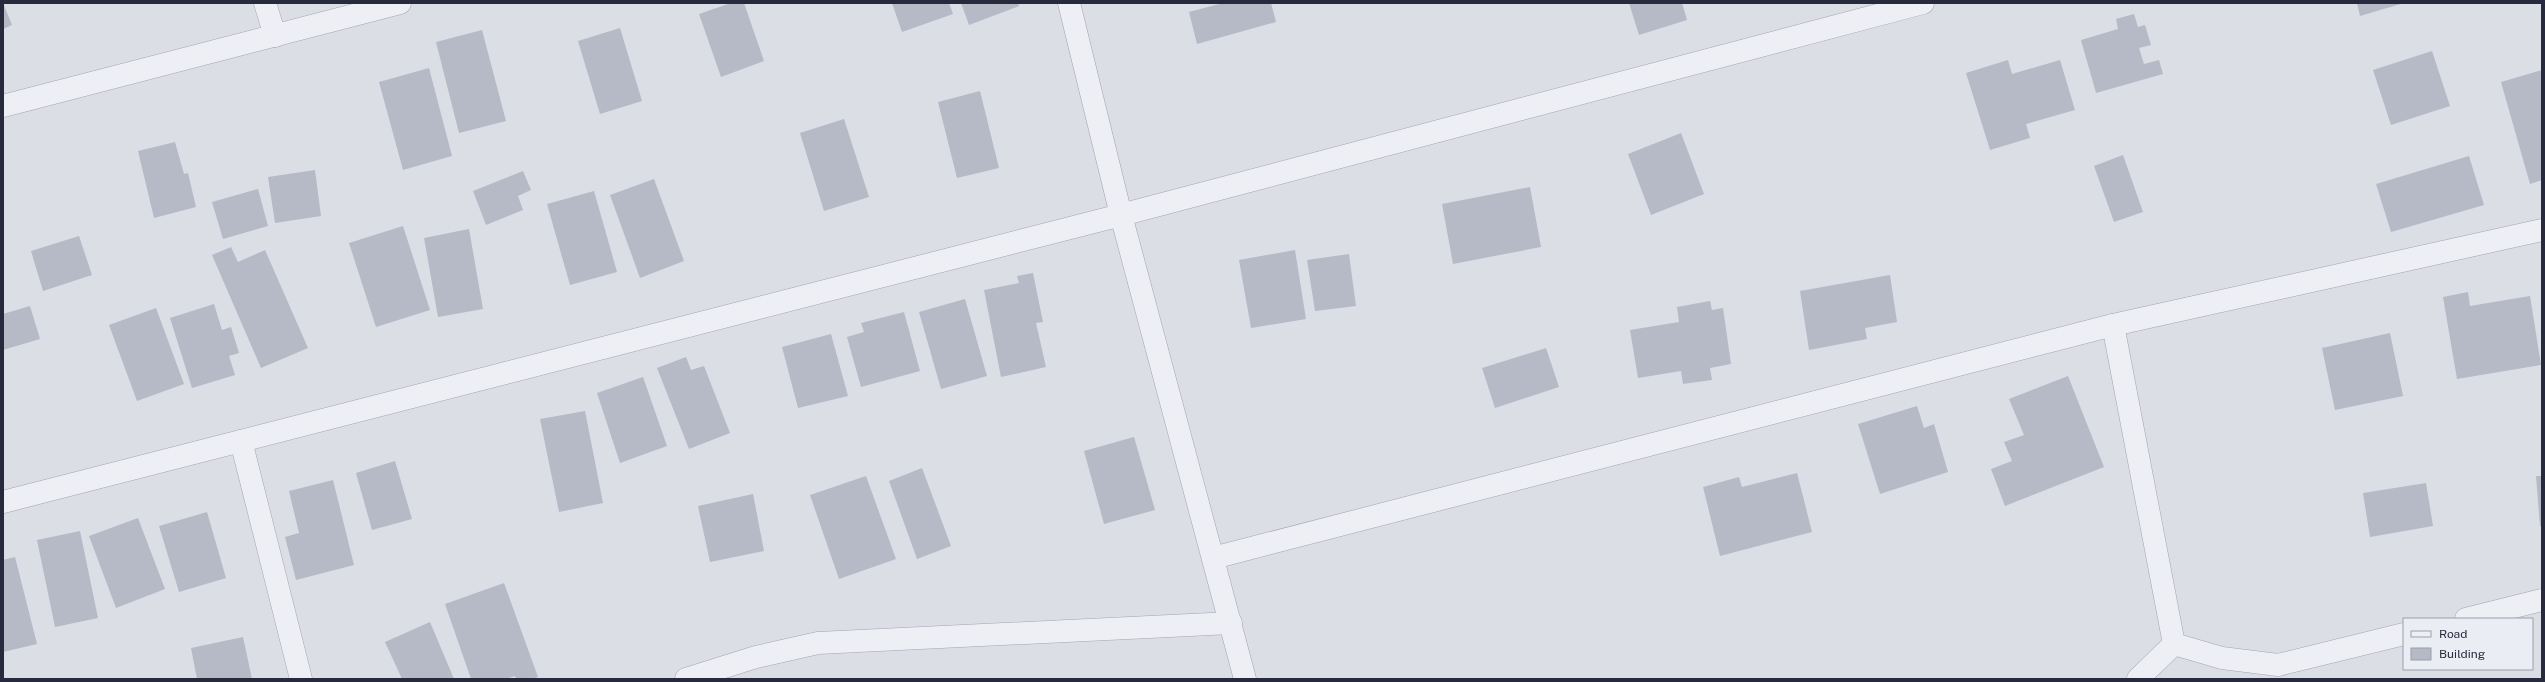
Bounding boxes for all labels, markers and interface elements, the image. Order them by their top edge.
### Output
legend [2403,618,2533,670]
text: Road [2439,627,2467,641]
text: Building [2439,647,2485,661]

